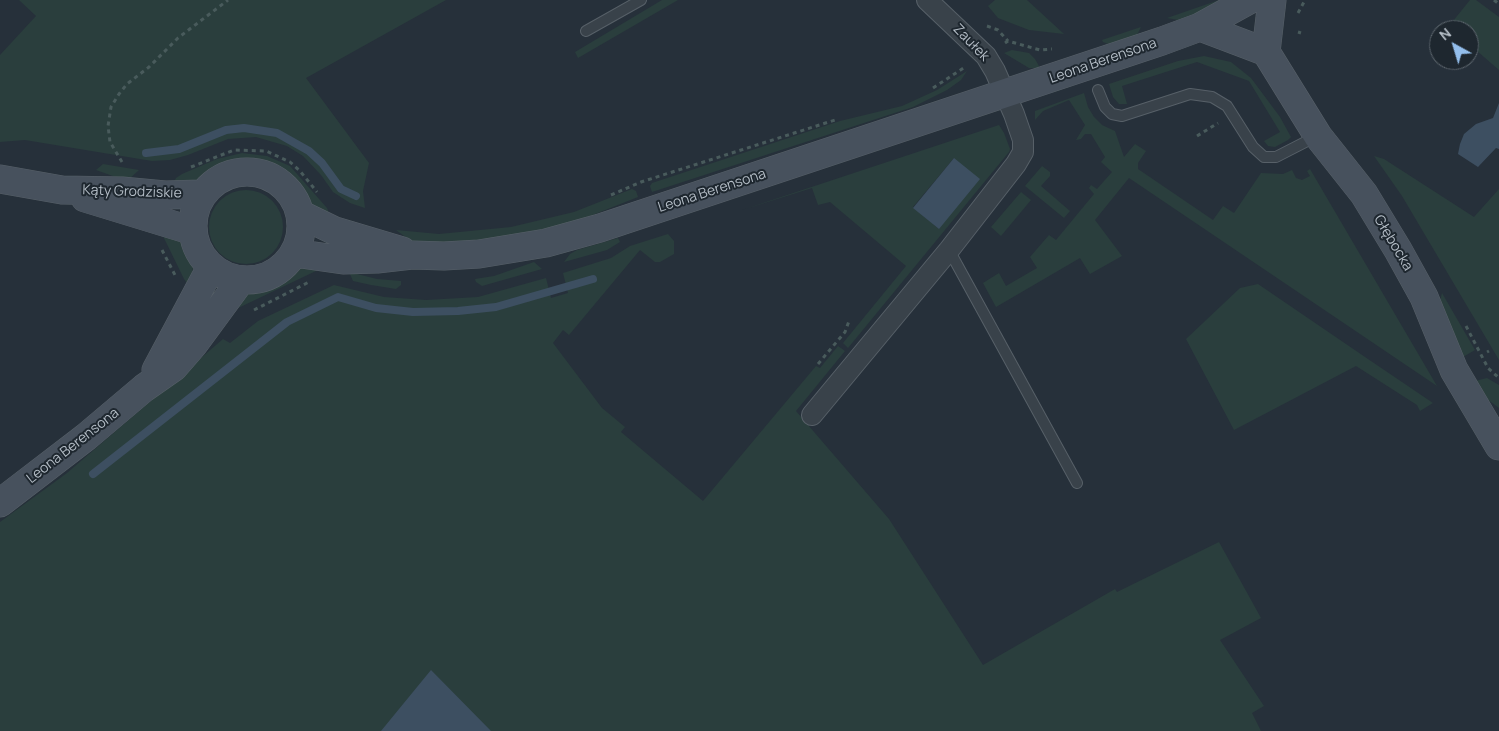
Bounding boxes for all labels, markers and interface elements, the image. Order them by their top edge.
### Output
north arrow [1429,20,1479,70]
street label: Zaułek [949,21,993,65]
text: N [1435,23,1455,44]
street label: Leona Berensona [1047,35,1159,87]
street label: Leona Berensona [656,166,768,216]
street label: Kąty Grodziskie [82,182,182,202]
street label: Głębocka [1370,212,1416,274]
street label: Leona Berensona [24,405,122,487]

